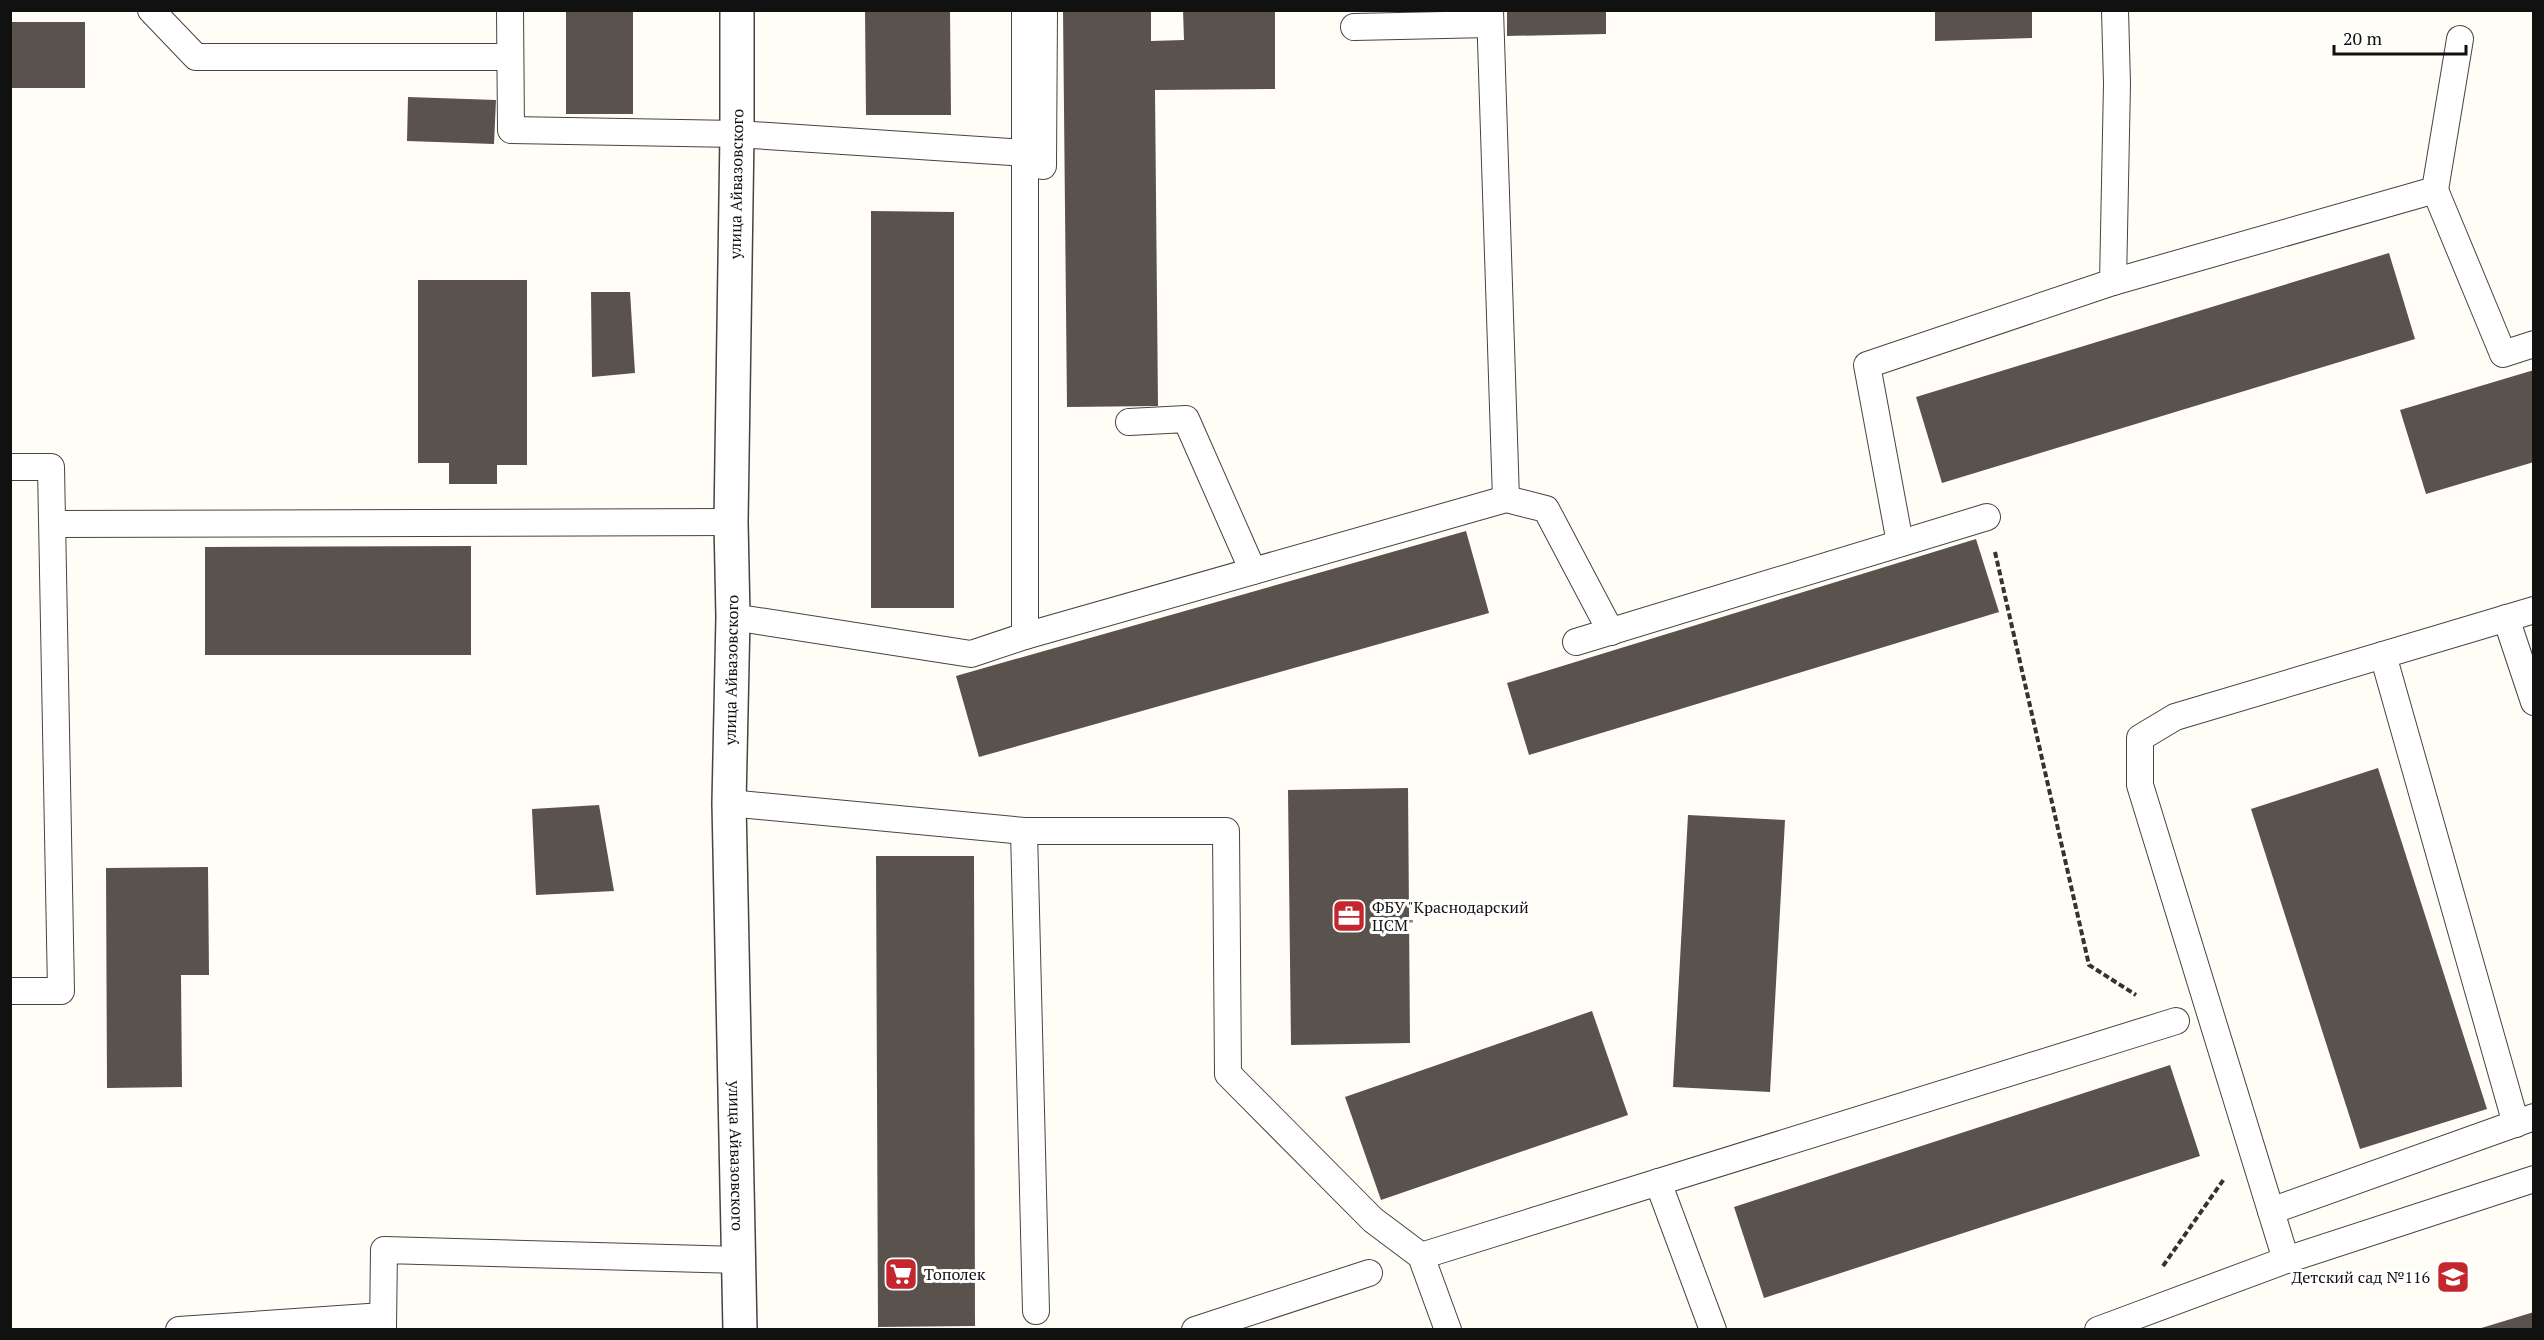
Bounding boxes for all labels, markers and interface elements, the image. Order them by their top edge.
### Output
scale bar [2334,18,2466,56]
text: 20 m [2343,26,2383,50]
street label: улица Айвазовского [724,109,748,260]
street label: улица Айвазовского [719,595,743,746]
place label: ФБУ "Краснодарский ЦСМ" [1372,896,1529,936]
office icon: ФБУ "Краснодарский ЦСМ" [1331,898,1367,934]
street label: улица Айвазовского [724,1079,749,1231]
supermarket icon: Тополек [883,1256,919,1292]
school or university icon: Детский сад №116 [2435,1259,2471,1295]
place label: Тополек [924,1263,986,1285]
place label: Детский сад №116 [2292,1266,2430,1288]

